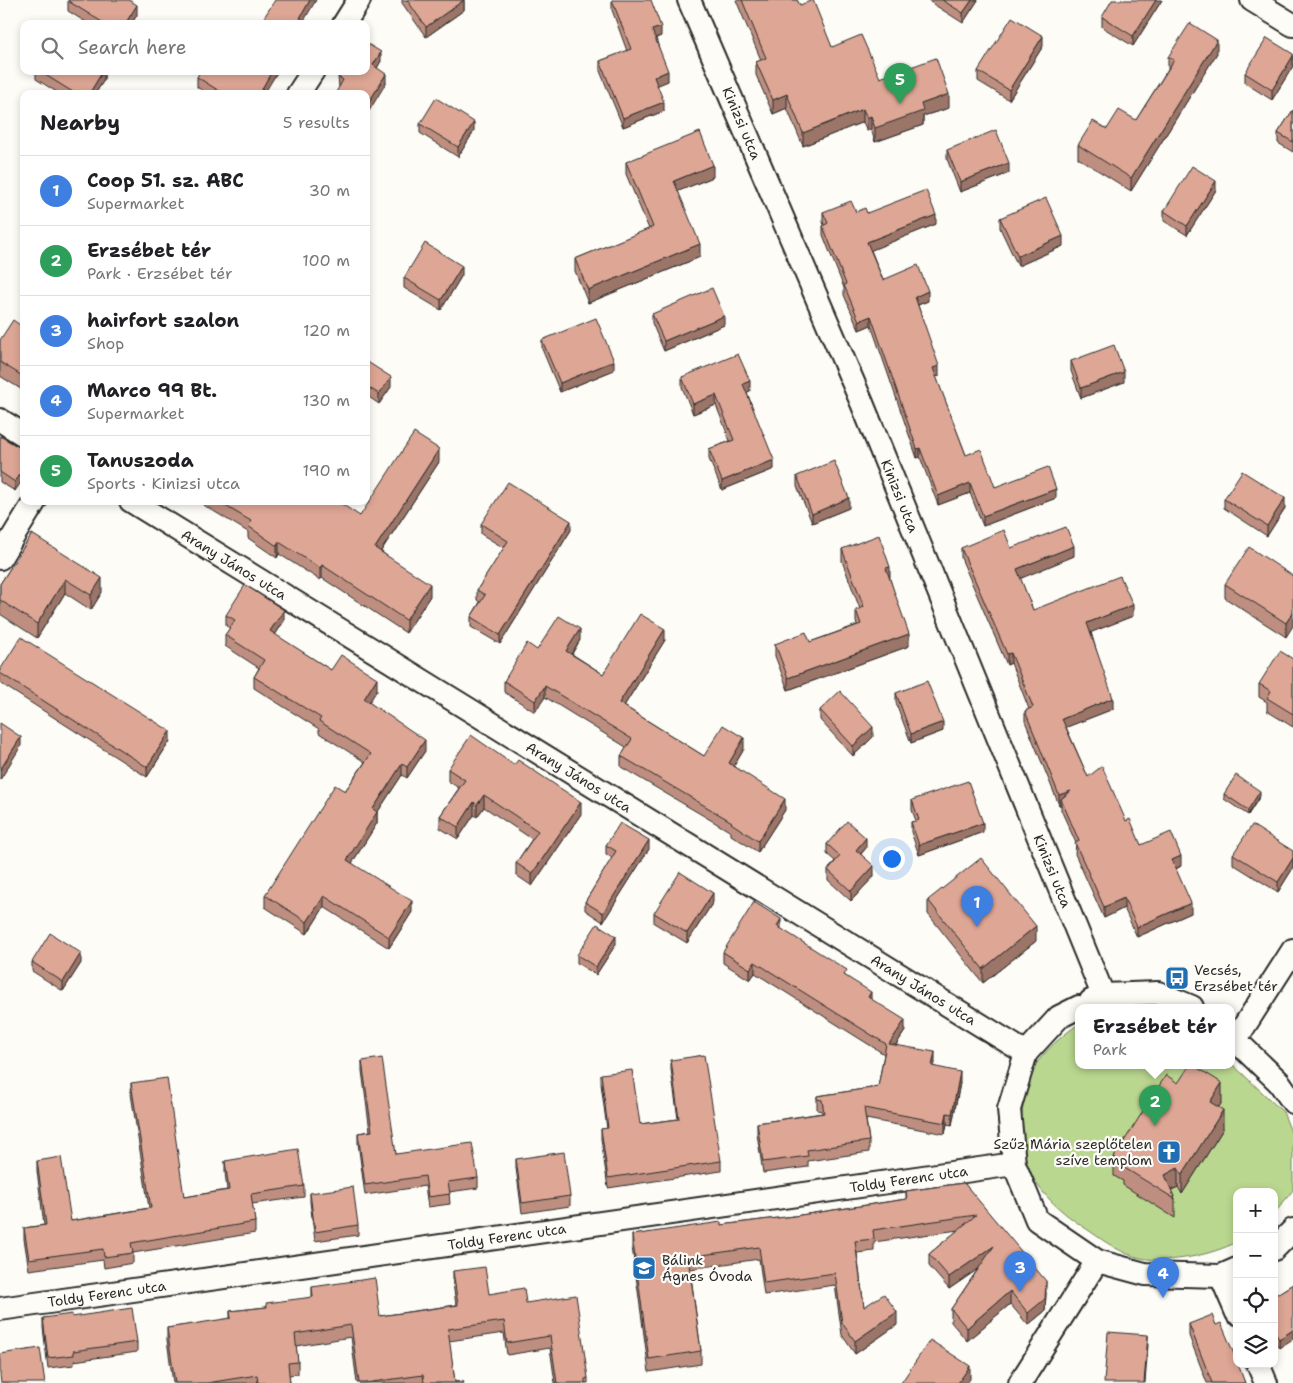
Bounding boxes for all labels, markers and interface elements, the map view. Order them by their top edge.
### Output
search box [20,20,370,75]
icon: search [38,34,66,62]
text: Search here [78,35,187,60]
pin: 5 [884,63,916,104]
street label: Kinizsi utca [718,84,766,163]
text: Nearby [40,109,120,137]
text: 5 results [283,112,350,133]
text: Coop 51. sz. ABC [87,168,244,193]
text: 1 [52,180,60,201]
text: 30 m [309,180,350,201]
text: Supermarket [87,193,184,214]
text: Erzsébet tér [87,238,211,263]
text: 2 [50,250,62,271]
text: 100 m [302,250,350,271]
text: Park · Erzsébet tér [87,263,233,284]
text: hairfort szalon [87,308,239,333]
text: 3 [50,320,62,341]
text: 120 m [303,320,350,341]
text: Shop [87,333,124,354]
text: Marco 99 Bt. [87,378,217,403]
text: 4 [50,390,62,411]
text: 130 m [303,390,350,411]
text: Supermarket [87,403,184,424]
text: Tanuszoda [87,448,194,473]
street label: Kinizsi utca [877,457,923,536]
text: 5 [51,460,61,481]
text: 190 m [303,460,350,481]
text: Sports · Kinizsi utca [87,473,240,494]
street label: Arany János utca [178,525,290,604]
street label: Arany János utca [523,738,635,817]
street label: Kinizsi utca [1030,832,1076,911]
your location [879,846,905,872]
pin: 1 [961,886,993,927]
street label: Arany János utca [867,950,980,1029]
place label: Vecsés, Erzsébet tér [1194,961,1278,995]
bus stop icon: Vecsés, Erzsébet tér [1164,965,1190,991]
popup [1075,1004,1235,1069]
text: Erzsébet tér [1093,1014,1217,1039]
text: Park [1093,1039,1127,1060]
pin: 2 [1139,1085,1171,1126]
place label: Szűz Mária szeplőtelen szíve templom [993,1135,1152,1169]
church icon: Szűz Mária szeplőtelen szíve templom [1156,1139,1182,1165]
street label: Toldy Ferenc utca [848,1162,969,1196]
map controls [1233,1188,1278,1368]
button: + [1233,1188,1278,1233]
street label: Toldy Ferenc utca [447,1219,567,1254]
button: − [1233,1233,1278,1278]
place label: Bálink Ágnes Óvoda [662,1251,753,1285]
pin: 3 [1004,1251,1036,1292]
school or university icon: Bálink Ágnes Óvoda [631,1255,657,1281]
pin: 4 [1147,1257,1179,1298]
street label: Toldy Ferenc utca [47,1276,167,1311]
button: locate [1233,1278,1278,1323]
button: layers [1233,1323,1278,1368]

